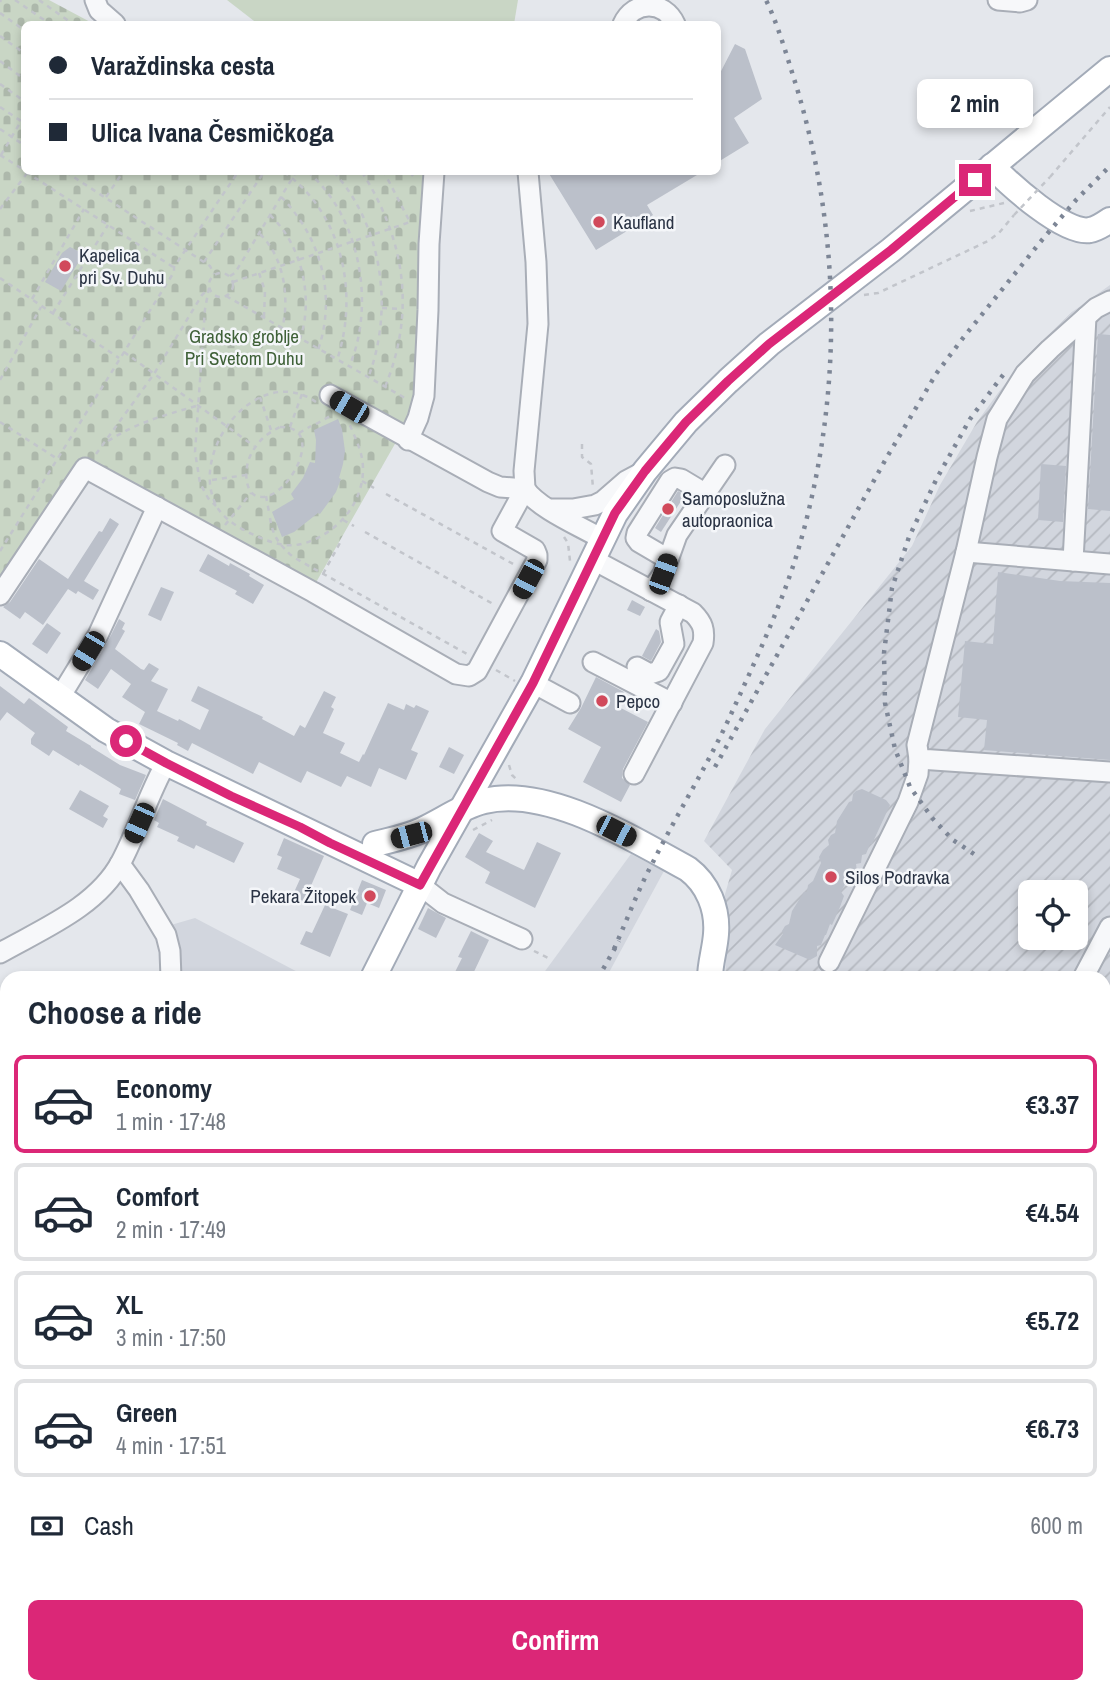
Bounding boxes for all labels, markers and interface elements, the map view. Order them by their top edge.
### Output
text: Varaždinska cesta [91,48,275,83]
callout: 2 min [917,78,1033,128]
text: 2 min [950,88,1000,119]
text: Ulica Ivana Česmičkoga [91,115,334,150]
route end [959,164,991,196]
place label: Kaufland [613,209,675,235]
marker: Kaufland [591,214,607,230]
place label: Kapelica pri Sv. Duhu [79,242,164,290]
marker: Kapelica pri Sv. Duhu [57,258,73,274]
park label: Gradsko groblje Pri Svetom Duhu [185,323,303,371]
car [326,387,373,427]
place label: Samoposlužna autopraonica [682,485,785,533]
marker: Samoposlužna autopraonica [660,501,676,517]
car [646,551,681,597]
car [509,556,548,602]
car [69,628,108,674]
place label: Pepco [616,688,660,714]
marker: Pepco [594,693,610,709]
route start [110,725,142,757]
car [121,800,158,846]
car [593,812,640,850]
car [388,819,435,851]
place label: Silos Podravka [845,864,950,890]
marker: Silos Podravka [823,869,839,885]
map controls [1018,880,1088,950]
button: locate [1018,880,1088,950]
place label: Pekara Žitopek [250,883,356,909]
marker: Pekara Žitopek [362,888,378,904]
text: Choose a ride [28,991,202,1034]
text: Economy [116,1071,212,1106]
icon: car [32,1073,95,1136]
text: €3.37 [1026,1087,1079,1122]
text: 1 min · 17:48 [116,1106,226,1137]
text: Comfort [116,1179,199,1214]
icon: car [32,1181,95,1244]
text: €4.54 [1026,1195,1079,1230]
text: 2 min · 17:49 [116,1214,226,1245]
text: XL [116,1287,143,1322]
icon: car [32,1289,95,1352]
text: €5.72 [1026,1303,1079,1338]
text: 3 min · 17:50 [116,1322,226,1353]
text: Green [116,1395,178,1430]
icon: car [32,1397,95,1460]
text: €6.73 [1026,1411,1079,1446]
text: 4 min · 17:51 [116,1430,226,1461]
icon: cash [28,1507,66,1545]
text: Cash [84,1508,134,1543]
text: 600 m [1031,1510,1083,1541]
button: Confirm [28,1600,1083,1680]

